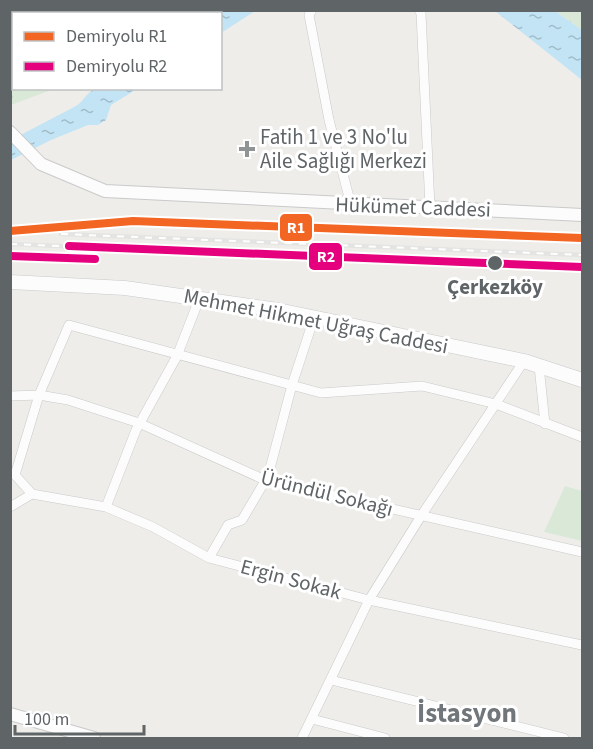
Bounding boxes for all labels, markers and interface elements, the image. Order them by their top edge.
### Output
legend [12,12,222,90]
text: Demiryolu R1 [66,24,167,49]
text: Demiryolu R2 [66,54,167,79]
place label: Fatih 1 ve 3 No'lu Aile Sağlığı Merkezi [260,122,427,176]
marker: Fatih 1 ve 3 No'lu Aile Sağlığı Merkezi [238,140,256,158]
street label: Hükümet Caddesi [335,189,491,225]
line badge: R1 [279,213,313,242]
text: R1 [287,217,305,239]
line badge: R2 [308,242,343,271]
text: R2 [317,246,335,268]
marker: Çerkezköy [486,254,504,272]
place label: Çerkezköy [447,272,543,302]
street label: Mehmet Hikmet Uğraş Caddesi [181,281,451,361]
street label: Üründül Sokağı [258,462,396,524]
street label: Ergin Sokak [237,551,345,607]
district label: İstasyon [417,694,517,733]
scale bar [15,698,144,736]
text: 100 m [24,707,69,732]

